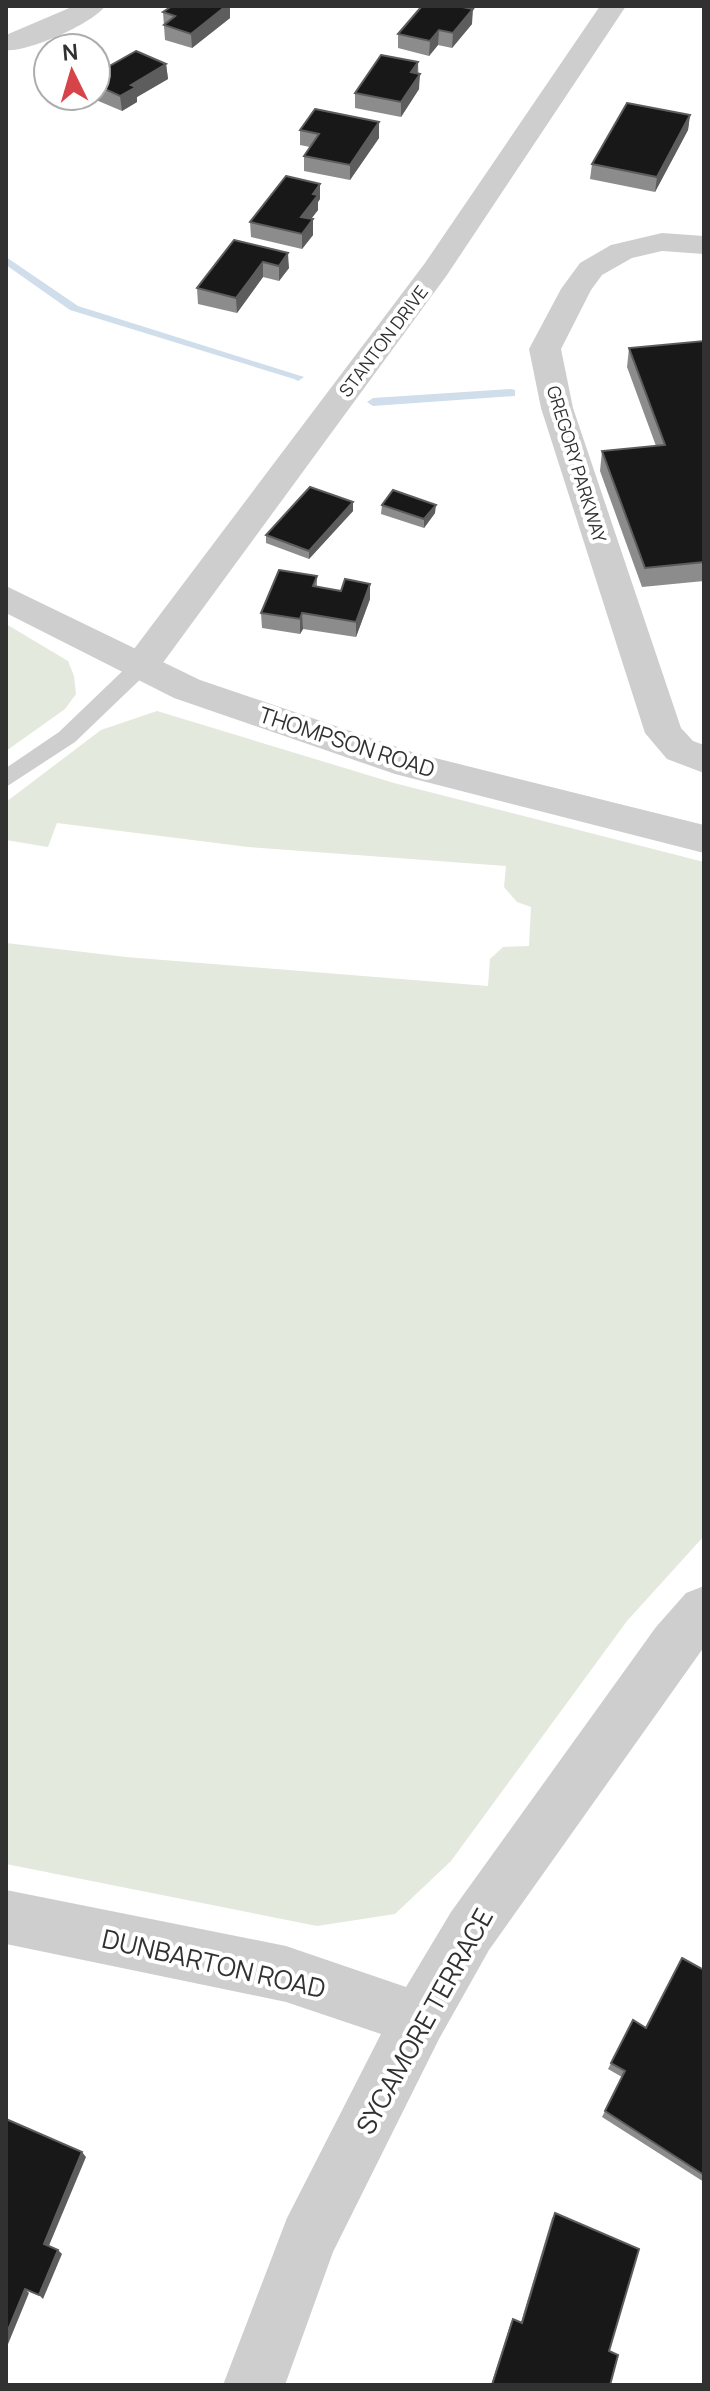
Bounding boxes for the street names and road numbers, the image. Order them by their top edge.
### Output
street label: STANTON DRIVE [333,280,433,402]
street label: GREGORY PARKWAY [542,383,613,546]
street label: THOMPSON ROAD [255,699,439,785]
street label: SYCAMORE TERRACE [347,1902,501,2140]
street label: DUNBARTON ROAD [99,1920,329,2006]

